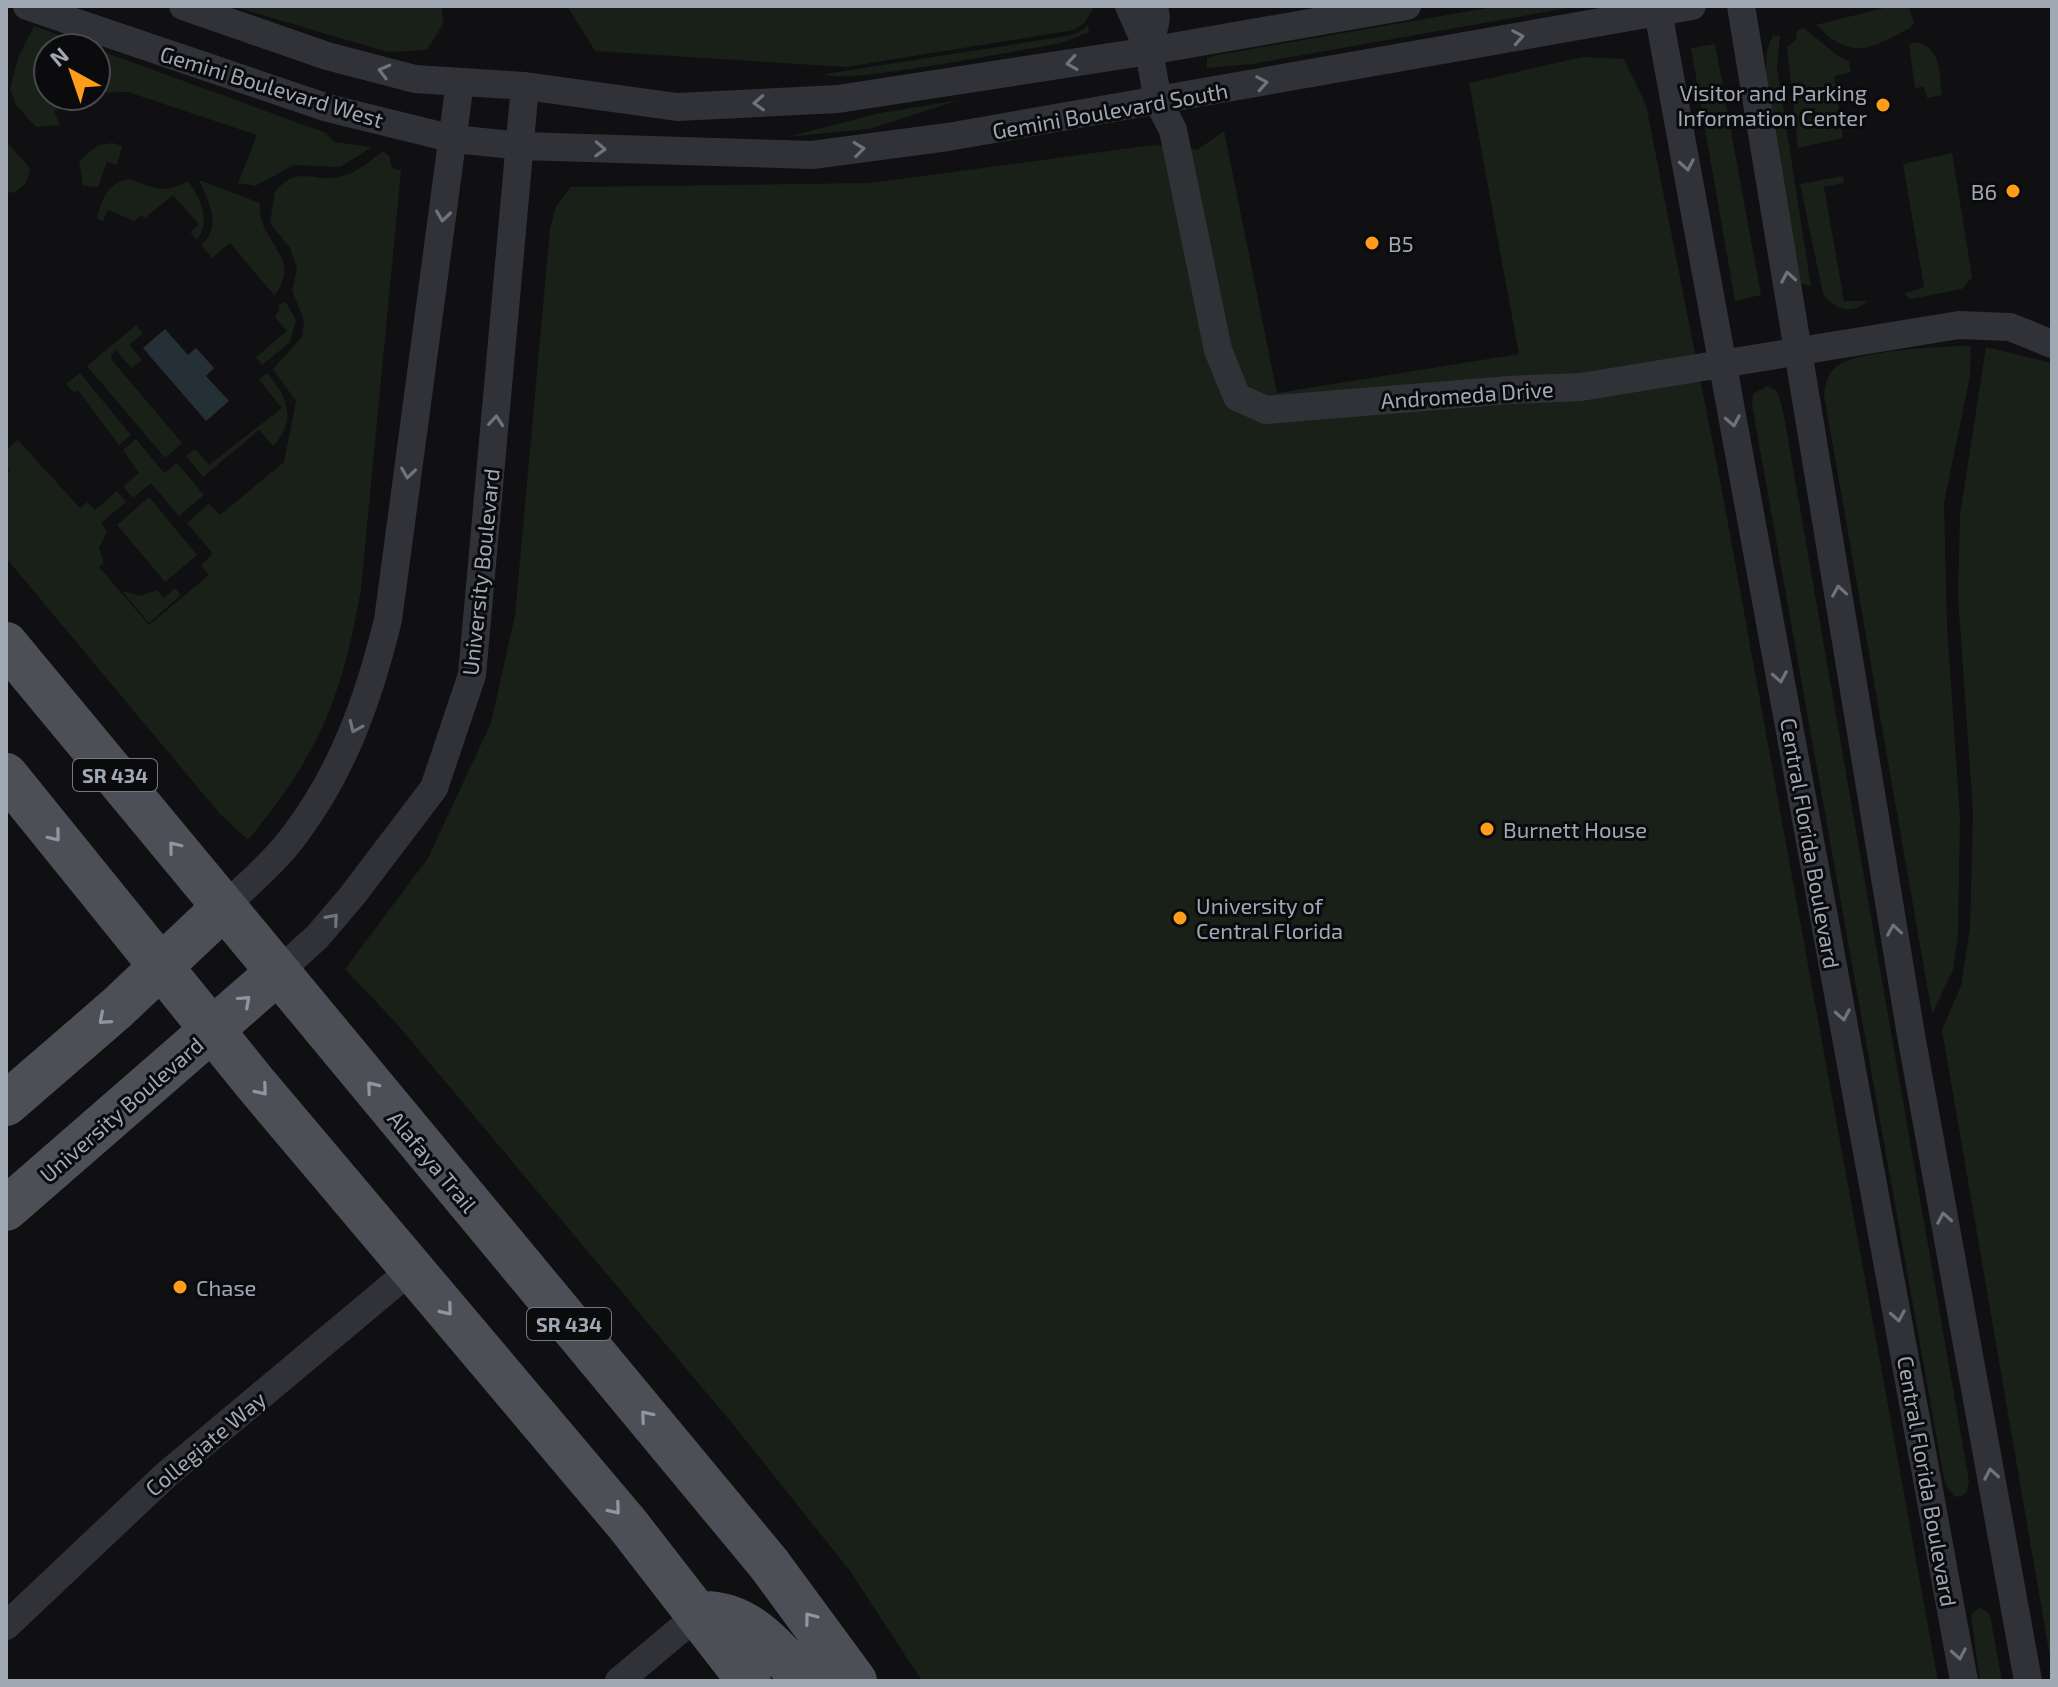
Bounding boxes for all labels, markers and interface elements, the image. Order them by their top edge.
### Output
one-way arrow [1511,30,1525,47]
north arrow [32,32,112,112]
street label: Gemini Boulevard West [157,40,387,132]
text: N [44,41,73,71]
one-way arrow [1065,54,1079,71]
one-way arrow [377,64,391,80]
street label: Gemini Boulevard South [990,76,1230,144]
one-way arrow [1256,76,1269,93]
place label: Visitor and Parking Information Center [1677,79,1867,130]
one-way arrow [752,94,765,111]
marker: Visitor and Parking Information Center [1874,96,1892,114]
one-way arrow [594,140,607,157]
one-way arrow [853,141,866,158]
one-way arrow [1677,159,1694,172]
place label: B6 [1971,178,1997,204]
marker: B6 [2004,182,2022,200]
one-way arrow [435,209,452,223]
place label: B5 [1388,230,1413,256]
marker: B5 [1363,234,1381,252]
one-way arrow [1780,270,1797,283]
street label: Andromeda Drive [1380,375,1554,413]
one-way arrow [487,414,504,427]
one-way arrow [1724,414,1741,428]
one-way arrow [400,467,417,480]
street label: University Boulevard [456,467,504,677]
one-way arrow [1831,584,1848,597]
one-way arrow [1771,670,1788,684]
street label: Central Florida Boulevard [1776,716,1846,970]
one-way arrow [349,719,365,733]
road number: SR 434 [73,759,157,791]
place label: Burnett House [1503,816,1647,842]
marker: Burnett House [1478,820,1496,838]
one-way arrow [45,827,60,841]
one-way arrow [169,842,184,856]
place label: University of Central Florida [1196,892,1343,943]
marker: University of Central Florida [1171,909,1189,927]
one-way arrow [323,913,338,928]
one-way arrow [1886,923,1903,937]
one-way arrow [235,996,250,1011]
one-way arrow [1833,1008,1850,1022]
one-way arrow [99,1009,113,1024]
street label: University Boulevard [34,1031,208,1187]
one-way arrow [252,1081,267,1095]
one-way arrow [367,1082,382,1097]
street label: Alafaya Trail [383,1105,483,1217]
one-way arrow [1937,1211,1954,1225]
place label: Chase [196,1274,256,1300]
marker: Chase [171,1278,189,1296]
one-way arrow [437,1301,452,1316]
road number: SR 434 [527,1308,611,1340]
one-way arrow [1888,1309,1905,1323]
street label: Central Florida Boulevard [1893,1354,1963,1608]
street label: Collegiate Way [140,1385,271,1501]
one-way arrow [641,1410,656,1425]
one-way arrow [1983,1467,2000,1481]
one-way arrow [605,1500,620,1514]
one-way arrow [805,1612,819,1626]
one-way arrow [1950,1648,1967,1661]

